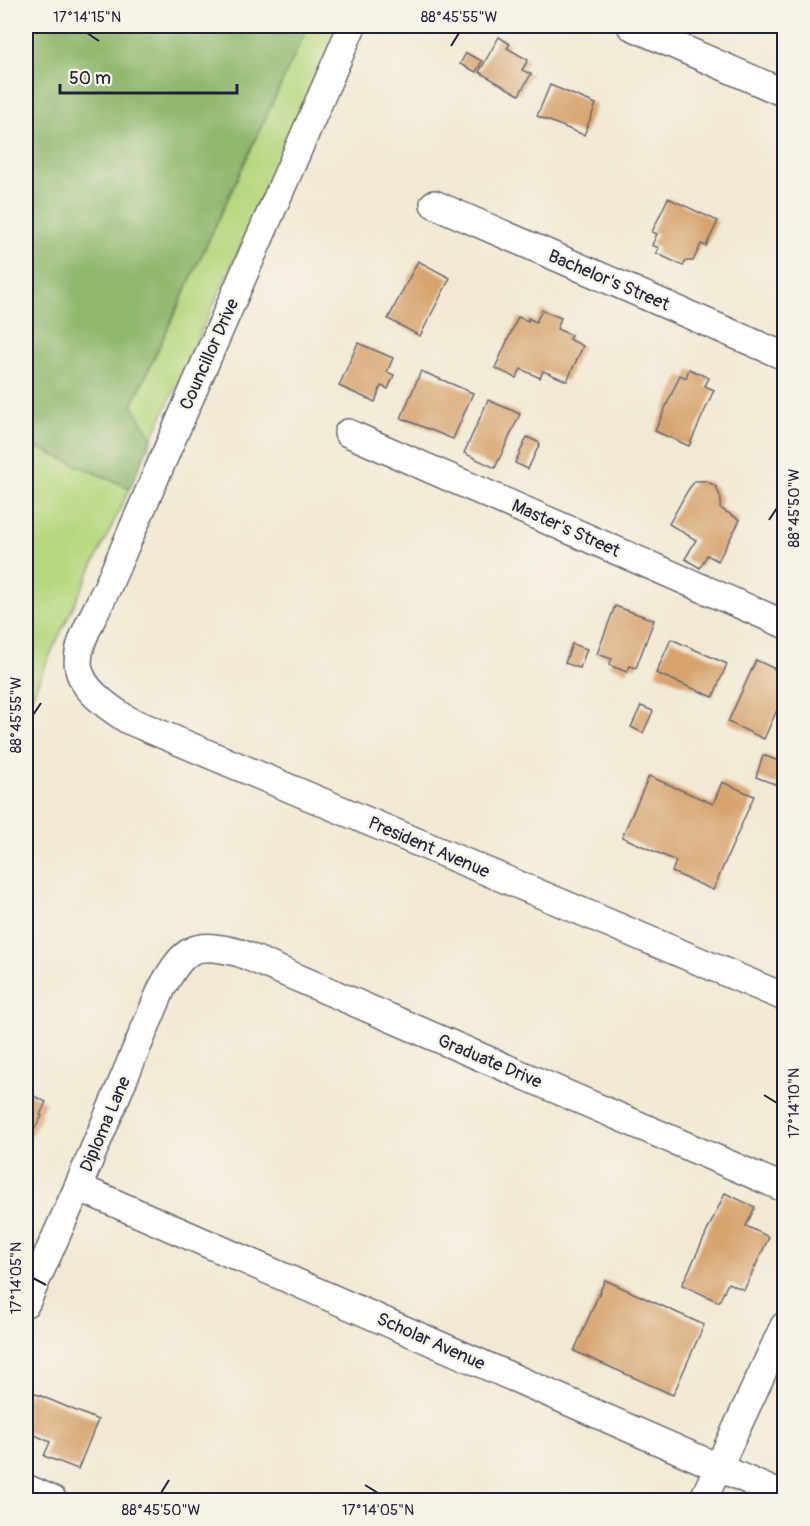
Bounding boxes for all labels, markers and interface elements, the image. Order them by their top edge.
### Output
text: 17°14'15"N [53,8,121,27]
text: 88°45'55"W [421,8,498,27]
scale bar [60,57,237,95]
text: 50 m [69,67,111,90]
street label: Bachelor's Street [545,245,674,317]
street label: Councillor Drive [175,295,244,413]
text: 88°45'50"W [785,468,804,547]
street label: Master's Street [508,494,624,563]
text: 88°45'55"W [7,676,26,753]
street label: President Avenue [365,812,493,883]
street label: Graduate Drive [434,1029,545,1094]
text: 17°14'10"N [785,1068,804,1138]
street label: Diploma Lane [75,1073,136,1175]
text: 17°14'05"N [7,1242,26,1314]
street label: Scholar Avenue [373,1307,489,1376]
text: 88°45'50"W [122,1501,201,1520]
text: 17°14'05"N [342,1501,414,1520]

